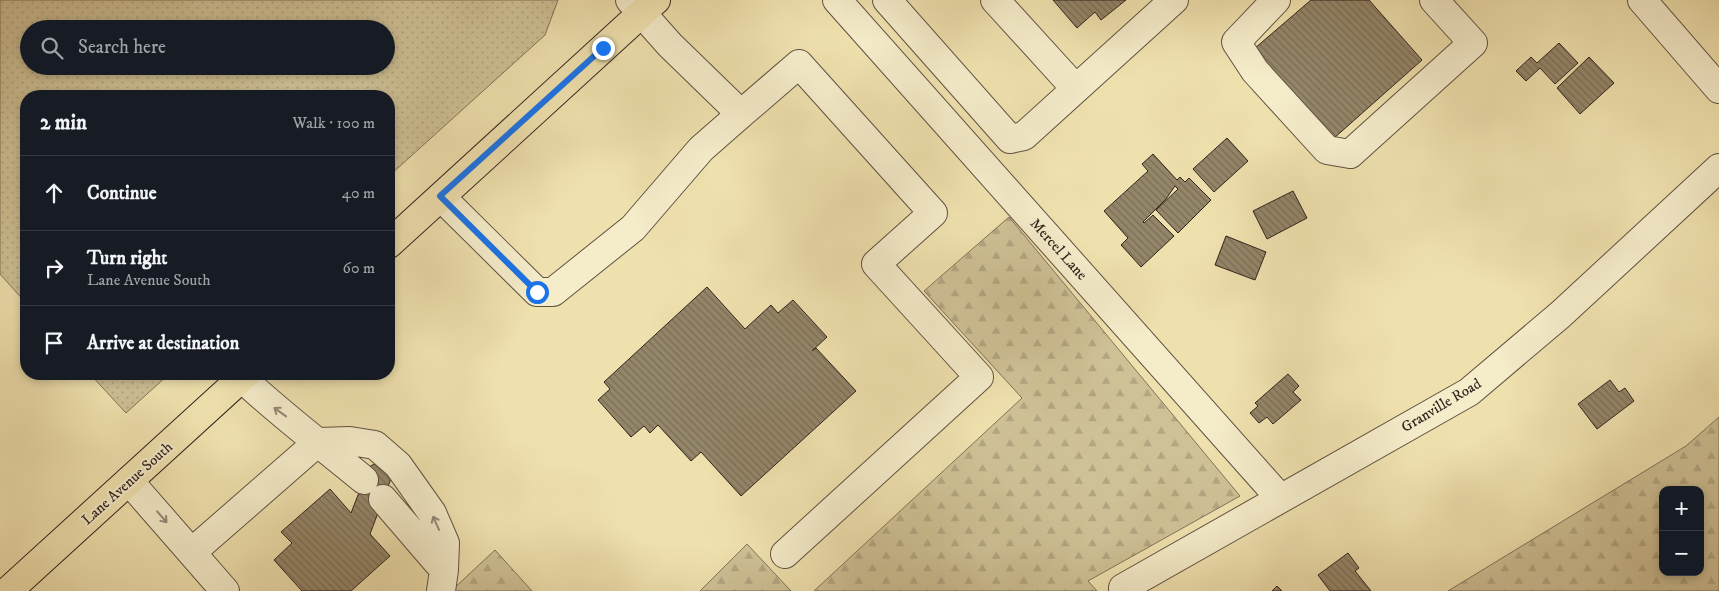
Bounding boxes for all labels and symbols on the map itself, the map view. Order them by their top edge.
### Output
route end [592,37,615,60]
street label: Mercel Lane [1026,214,1091,284]
route start [526,281,549,304]
street label: Granville Road [1398,374,1485,437]
one-way arrow [274,407,287,418]
street label: Lane Avenue South [78,437,177,529]
one-way arrow [156,510,167,523]
one-way arrow [431,516,441,531]

